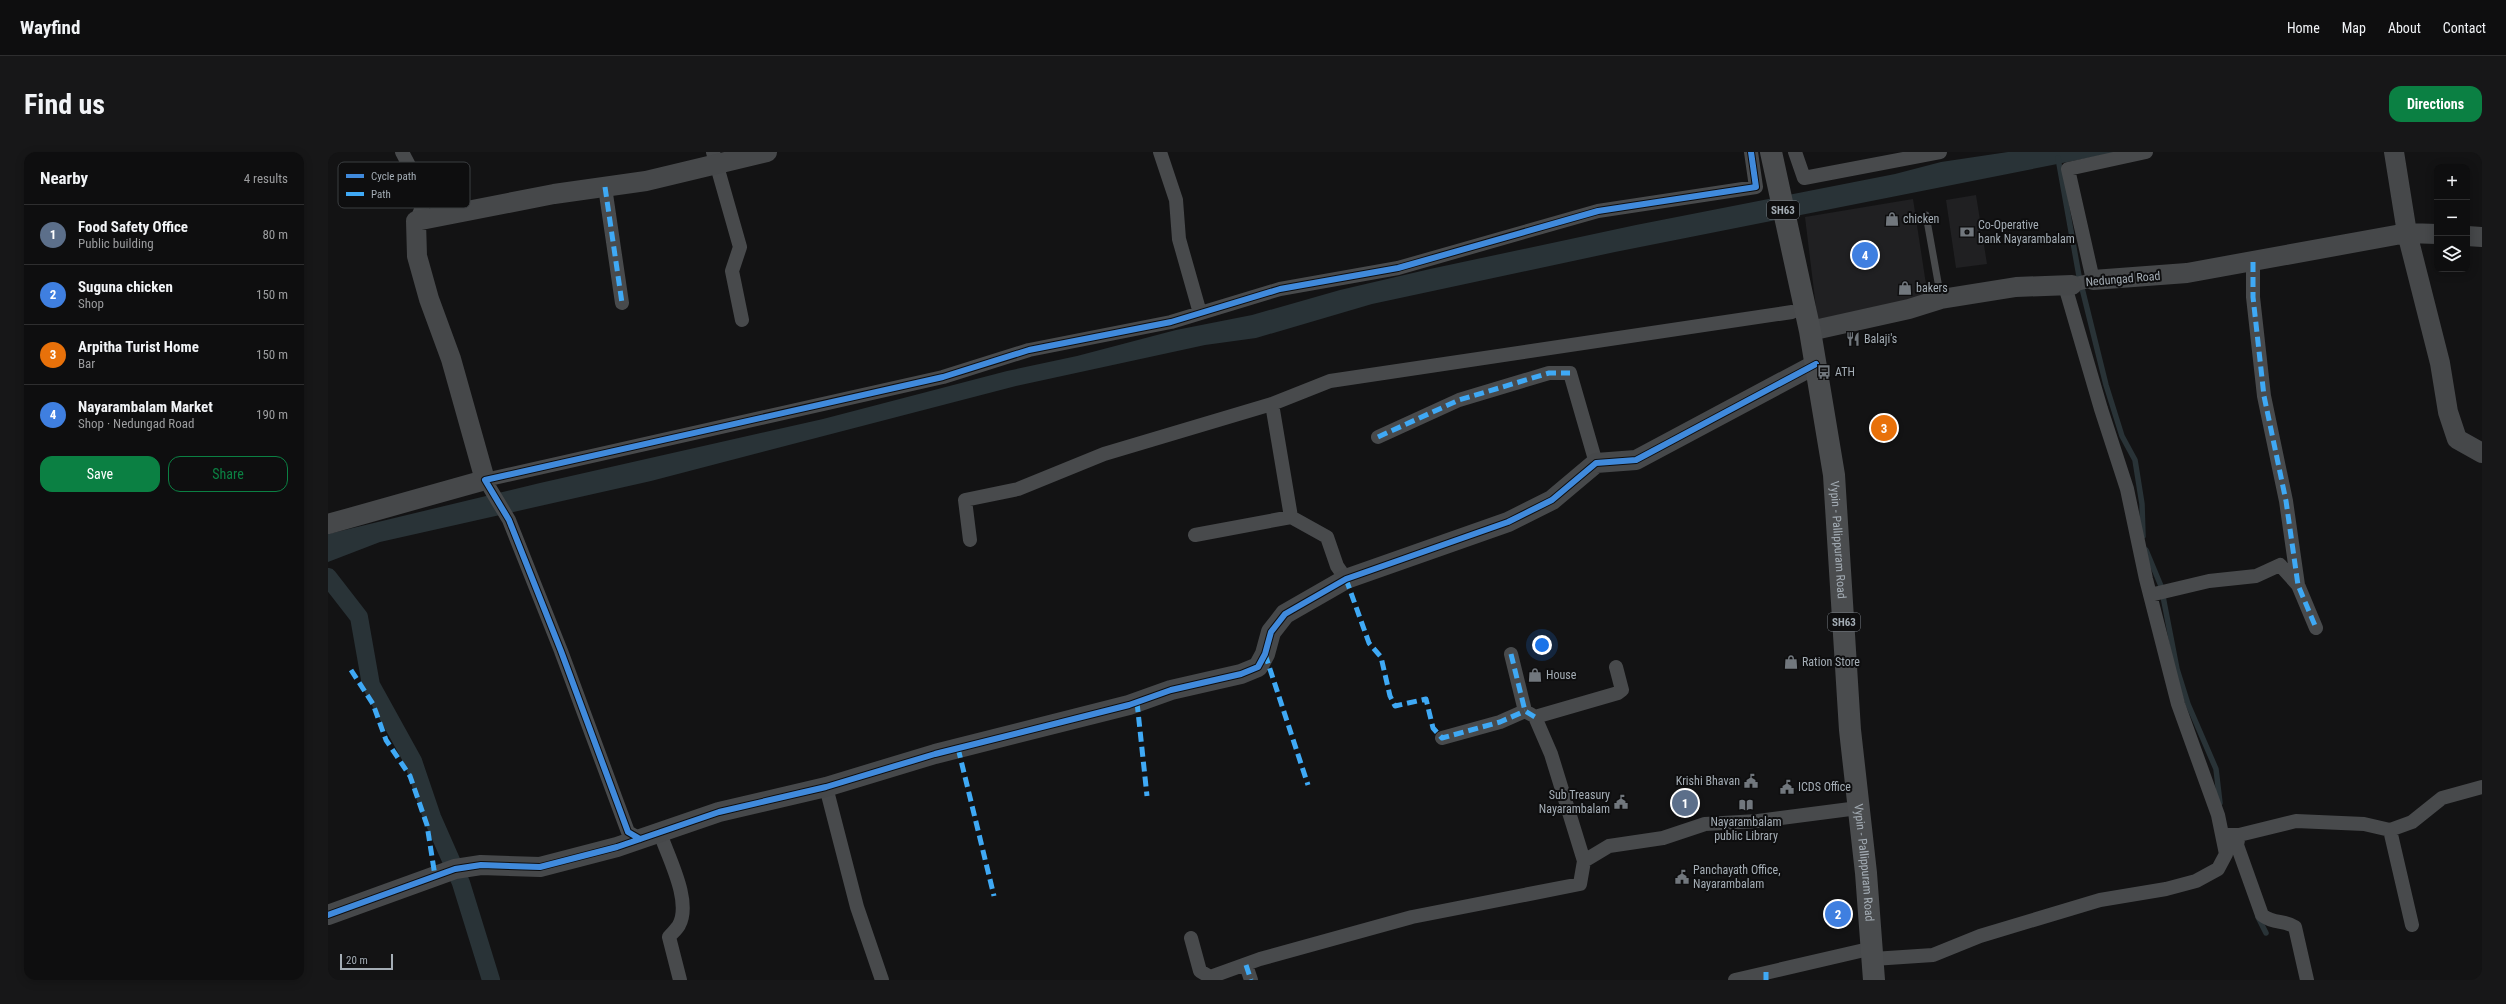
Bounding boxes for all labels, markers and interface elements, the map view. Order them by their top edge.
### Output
text: Wayfind [20,16,80,39]
text: Home [2287,20,2320,36]
text: Map [2342,20,2366,36]
text: About [2388,20,2421,36]
text: Contact [2443,20,2486,36]
button: Directions [2389,86,2482,122]
text: Find us [24,88,105,121]
legend [338,162,470,208]
map controls [2434,164,2470,272]
button: + [2434,164,2470,200]
text: Nearby [40,168,88,188]
text: Cycle path [371,170,416,183]
text: 4 results [244,171,288,186]
text: Path [371,188,391,201]
button: − [2434,200,2470,236]
road number: SH63 [1767,201,1799,219]
shop icon: chicken [1884,211,1900,227]
place label: chicken [1903,212,1940,226]
text: Food Safety Office [78,218,188,236]
place label: Co-Operative bank Nayarambalam [1978,218,2075,246]
bank icon: Co-Operative bank Nayarambalam [1959,224,1975,240]
text: 1 [50,227,56,242]
text: 80 m [262,227,288,242]
text: Public building [78,236,154,251]
button: layers [2434,236,2470,272]
pin: 4 [1852,240,1878,270]
street label: Nedungad Road [2085,269,2161,289]
text: Suguna chicken [78,278,173,296]
shop icon: bakers [1897,280,1913,296]
place label: bakers [1916,281,1948,295]
text: 2 [50,287,56,302]
text: 150 m [256,287,288,302]
text: Shop [78,296,104,311]
restaurant icon: Balaji's [1845,331,1861,347]
place label: Balaji's [1864,332,1897,346]
text: Arpitha Turist Home [78,338,199,356]
text: 3 [50,347,56,362]
text: 150 m [256,347,288,362]
text: Bar [78,356,95,371]
bus stop icon: ATH [1816,364,1832,380]
place label: ATH [1835,365,1855,379]
text: Nayarambalam Market [78,398,213,416]
text: 4 [50,407,56,422]
text: 190 m [256,407,288,422]
pin: 3 [1871,413,1897,443]
text: Shop · Nedungad Road [78,416,194,431]
button: Save [40,456,160,492]
button: Share [168,456,288,492]
street label: Vypin - Pallippuram Road [1827,480,1849,599]
road number: SH63 [1828,613,1860,631]
your location [1532,635,1552,655]
shop icon: Ration Store [1783,654,1799,670]
place label: Ration Store [1802,655,1860,669]
shop icon: House [1527,667,1543,683]
place label: House [1546,668,1577,682]
public building icon: Krishi Bhavan [1743,773,1759,789]
place label: Krishi Bhavan [1676,774,1740,788]
public building icon: ICDS Office [1779,779,1795,795]
place label: ICDS Office [1798,780,1851,794]
place label: Sub Treasury Nayarambalam [1539,788,1610,816]
pin: 1 [1672,788,1698,818]
public building icon: Sub Treasury Nayarambalam [1613,794,1629,810]
library icon: Nayarambalam public Library [1738,797,1754,813]
street label: Vypin - Pallippuram Road [1851,803,1877,922]
place label: Nayarambalam public Library [1710,815,1782,843]
place label: Panchayath Office, Nayarambalam [1693,863,1781,891]
public building icon: Panchayath Office, Nayarambalam [1674,869,1690,885]
pin: 2 [1825,899,1851,929]
scale bar [340,952,393,971]
text: 20 m [346,954,368,967]

